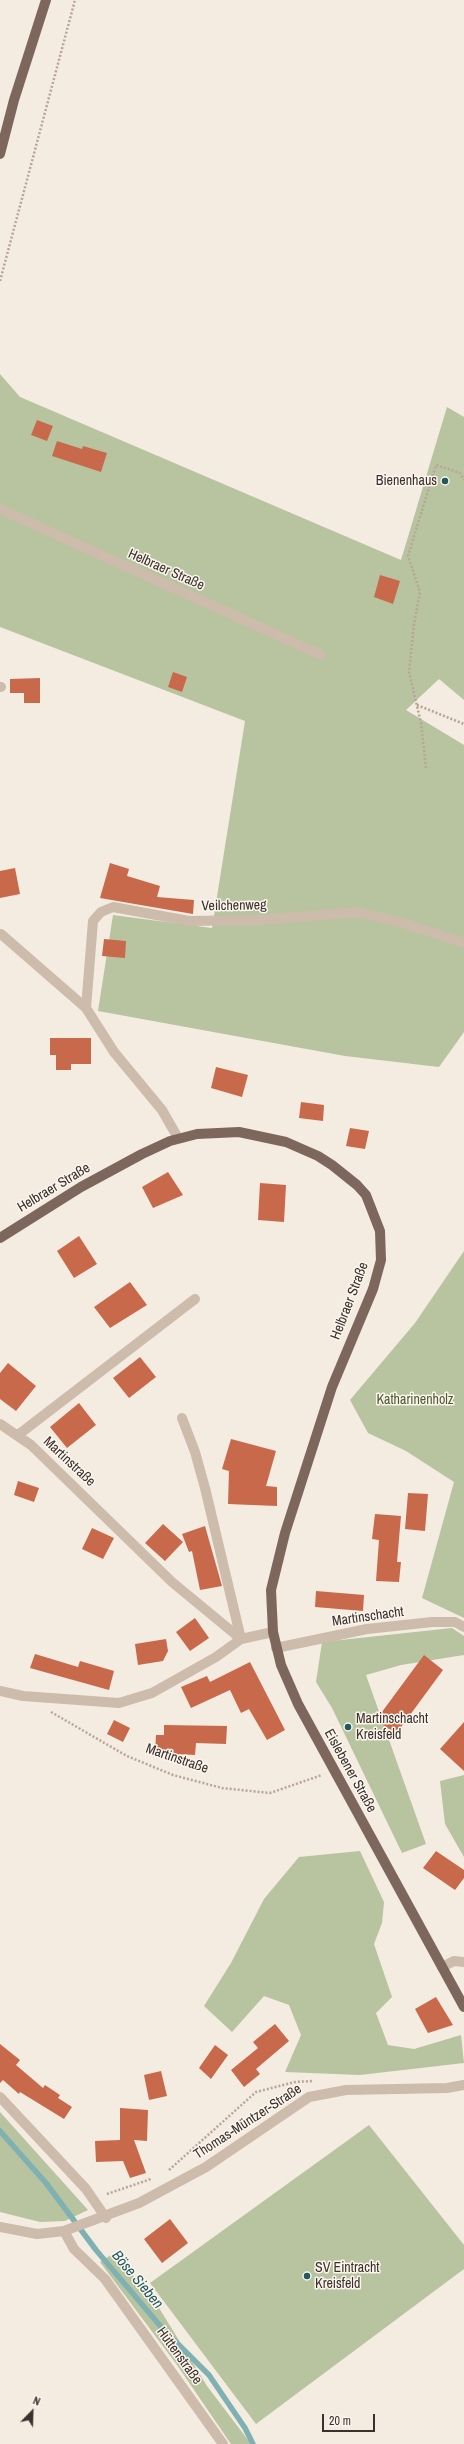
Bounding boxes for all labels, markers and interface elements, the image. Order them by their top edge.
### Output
place label: Bienenhaus [376,473,437,489]
marker: Bienenhaus [440,476,450,486]
street label: Helbraer Straße [125,546,207,594]
street label: Veilchenweg [201,897,267,915]
street label: Helbraer Straße [15,1160,93,1216]
street label: Helbraer Straße [328,1260,372,1342]
park label: Katharinenholz [376,1392,454,1408]
street label: Martinstraße [39,1434,99,1490]
street label: Martinschacht [331,1604,405,1630]
place label: Martinschacht Kreisfeld [356,1711,428,1744]
marker: Martinschacht Kreisfeld [343,1722,353,1732]
street label: Eislebener Straße [320,1726,380,1816]
street label: Martinstraße [144,1740,210,1778]
street label: Thomas-Müntzer-Straße [191,2081,305,2163]
water label: Böse Sieben [107,2247,167,2313]
place label: SV Eintracht Kreisfeld [315,2260,379,2292]
marker: SV Eintracht Kreisfeld [302,2271,312,2281]
street label: Hüttenstraße [153,2324,205,2388]
north arrow [12,2392,52,2432]
text: N [31,2393,42,2409]
scale bar [324,2406,377,2432]
text: 20 m [329,2413,351,2429]

